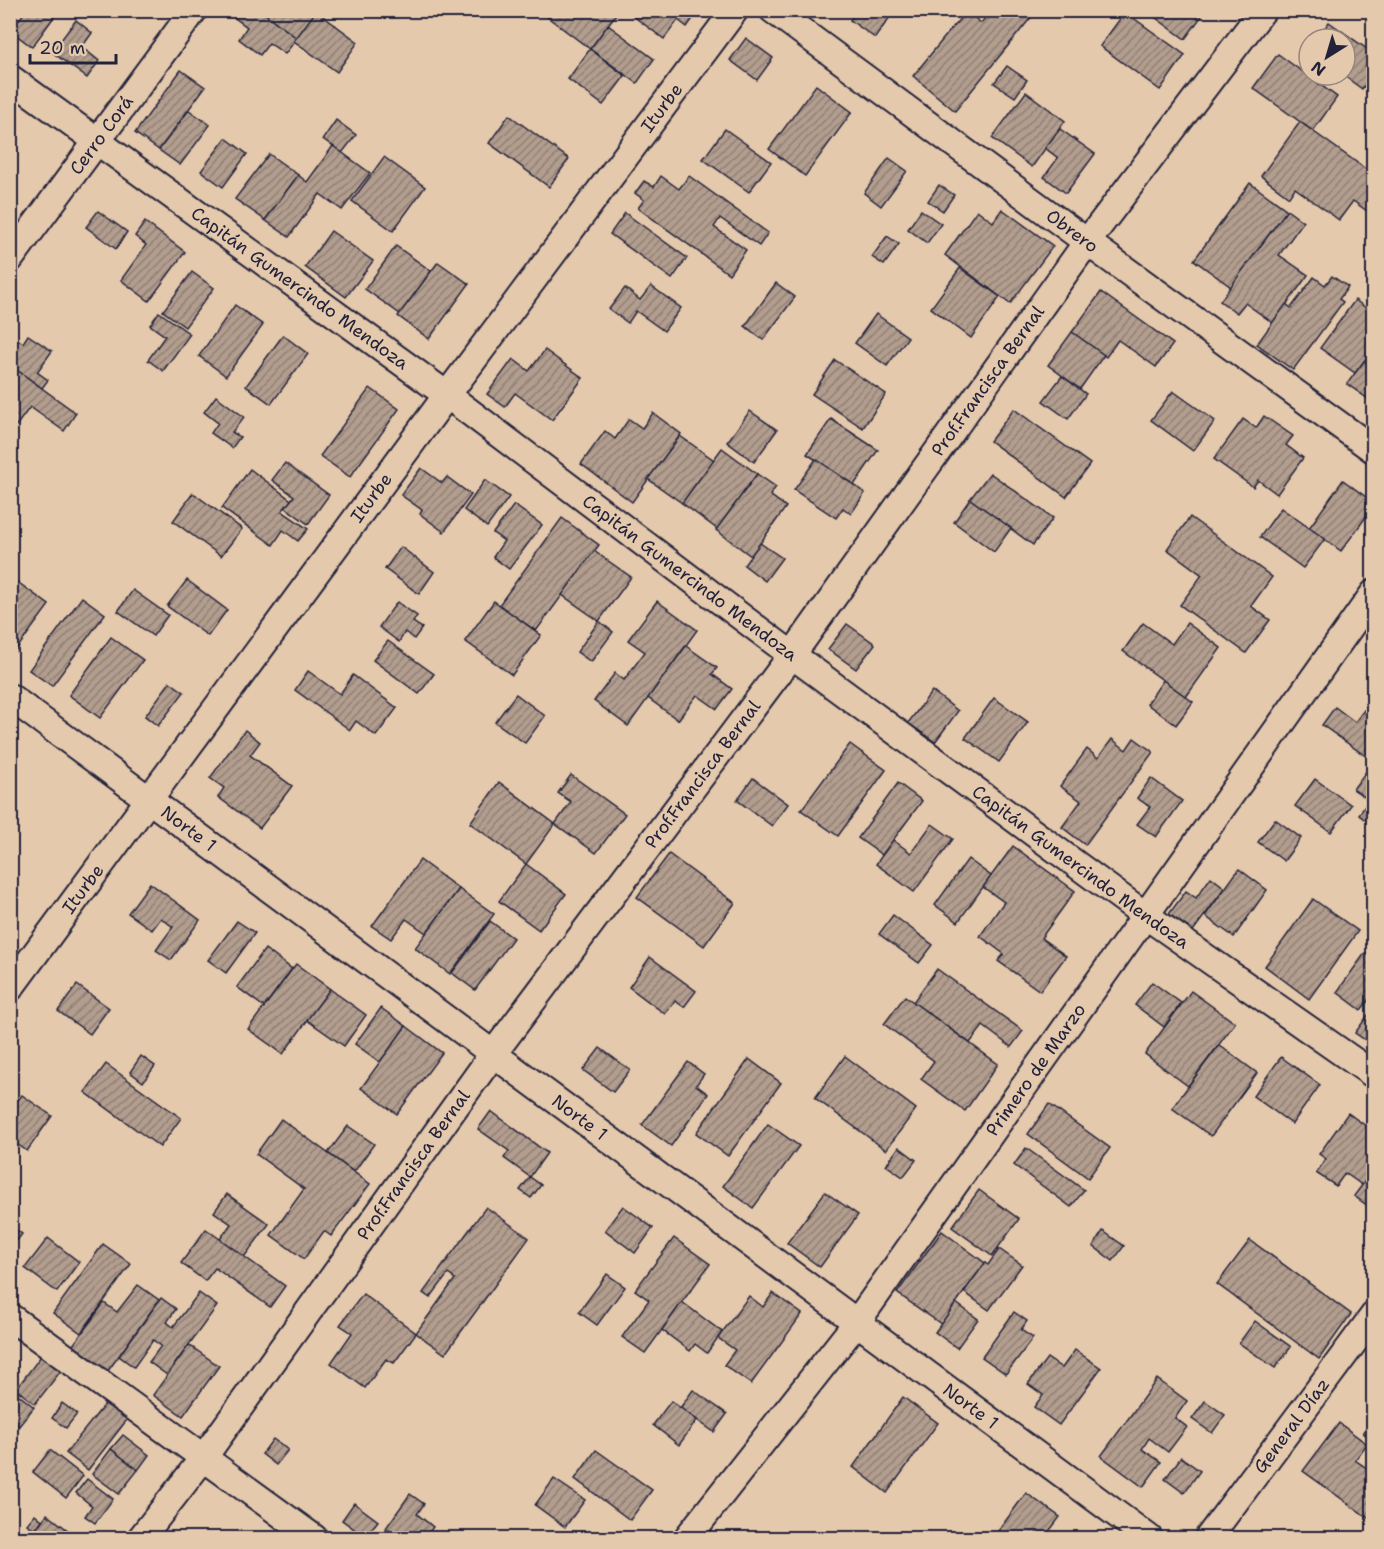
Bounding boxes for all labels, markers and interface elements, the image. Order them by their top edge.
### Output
scale bar [30,27,116,65]
north arrow [1297,27,1357,87]
text: 20 m [39,36,85,60]
text: N [1307,56,1330,81]
street label: Iturbe [635,78,688,138]
street label: Cerro Corá [64,91,139,180]
street label: Capitán Gumercindo Mendoza [186,201,413,375]
street label: Obrero [1041,204,1103,258]
street label: Prof.Francisca Bernal [926,300,1050,461]
street label: Iturbe [345,468,398,527]
street label: Capitán Gumercindo Mendoza [577,489,802,667]
street label: Prof.Francisca Bernal [639,695,766,853]
street label: Capitán Gumercindo Mendoza [967,780,1194,954]
street label: Norte 1 [156,800,221,857]
street label: Iturbe [57,859,109,919]
street label: Primero de Marzo [980,999,1091,1141]
street label: Prof.Francisca Bernal [351,1085,476,1245]
street label: Norte 1 [547,1089,612,1146]
street label: General Díaz [1248,1373,1335,1478]
street label: Norte 1 [938,1378,1003,1435]

